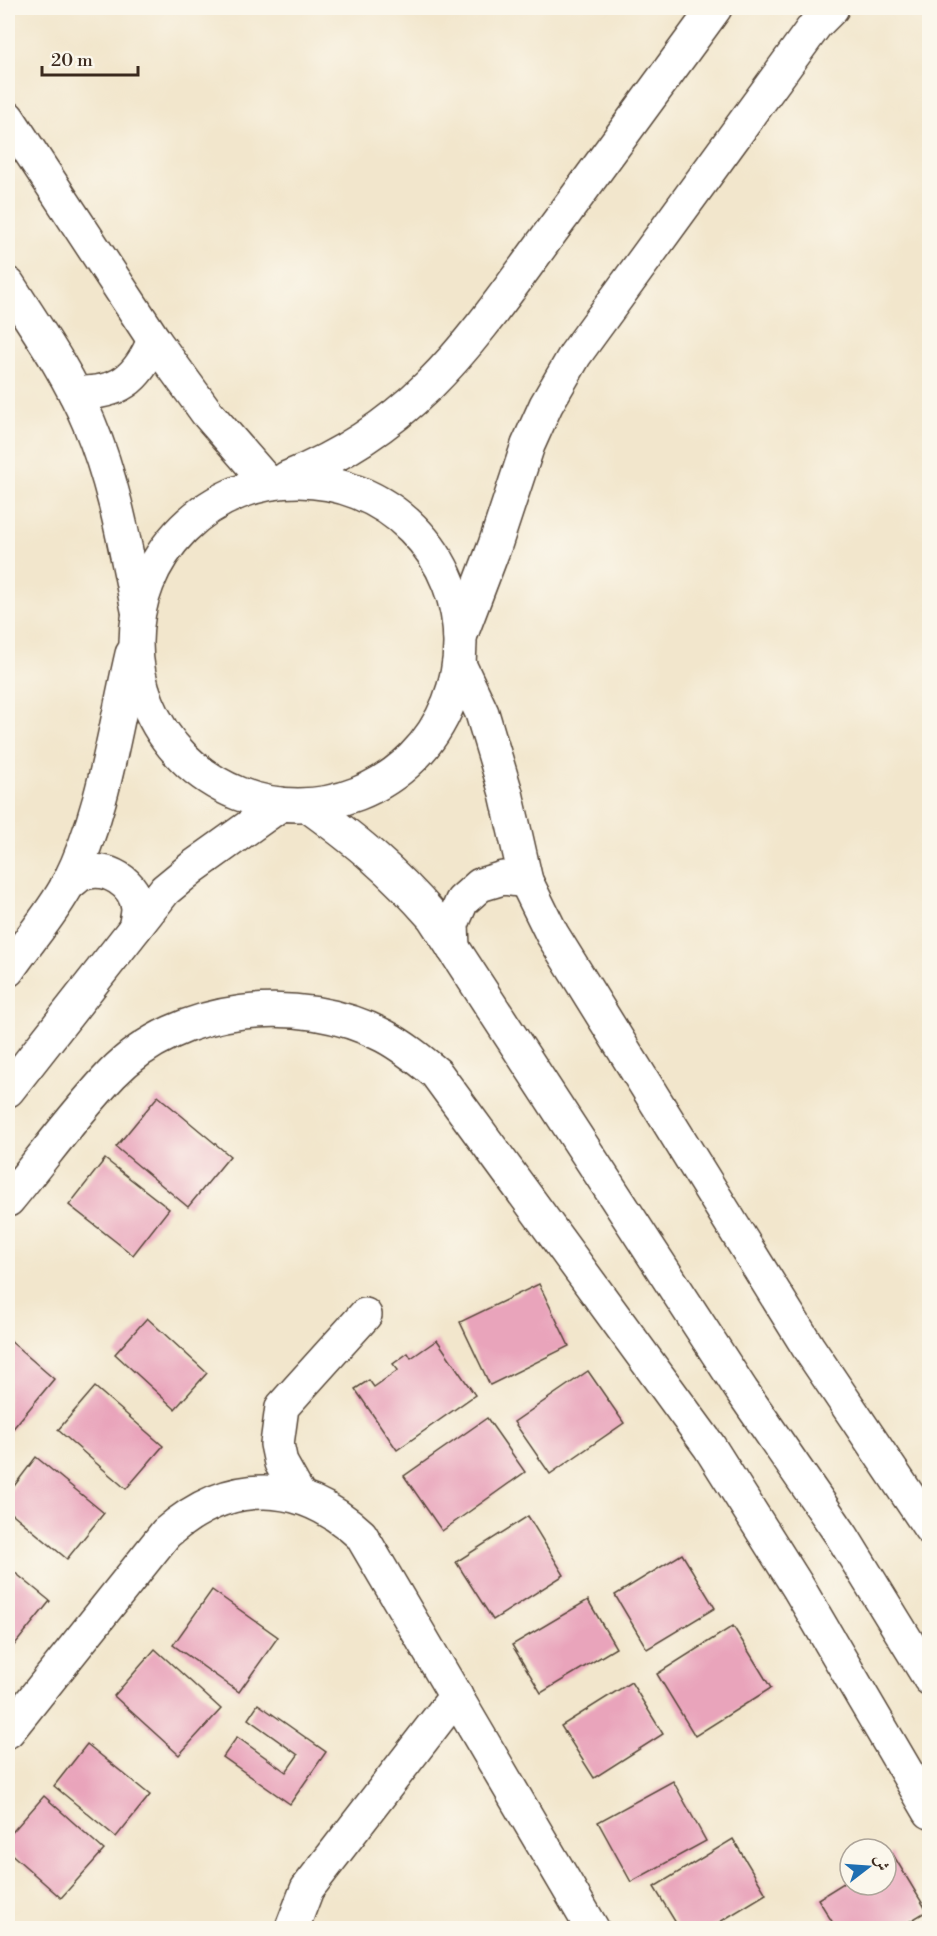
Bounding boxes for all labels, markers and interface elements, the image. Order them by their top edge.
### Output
scale bar [42,39,138,77]
text: 20 m [51,49,93,72]
north arrow [838,1837,898,1897]
text: ش [870,1852,893,1873]

